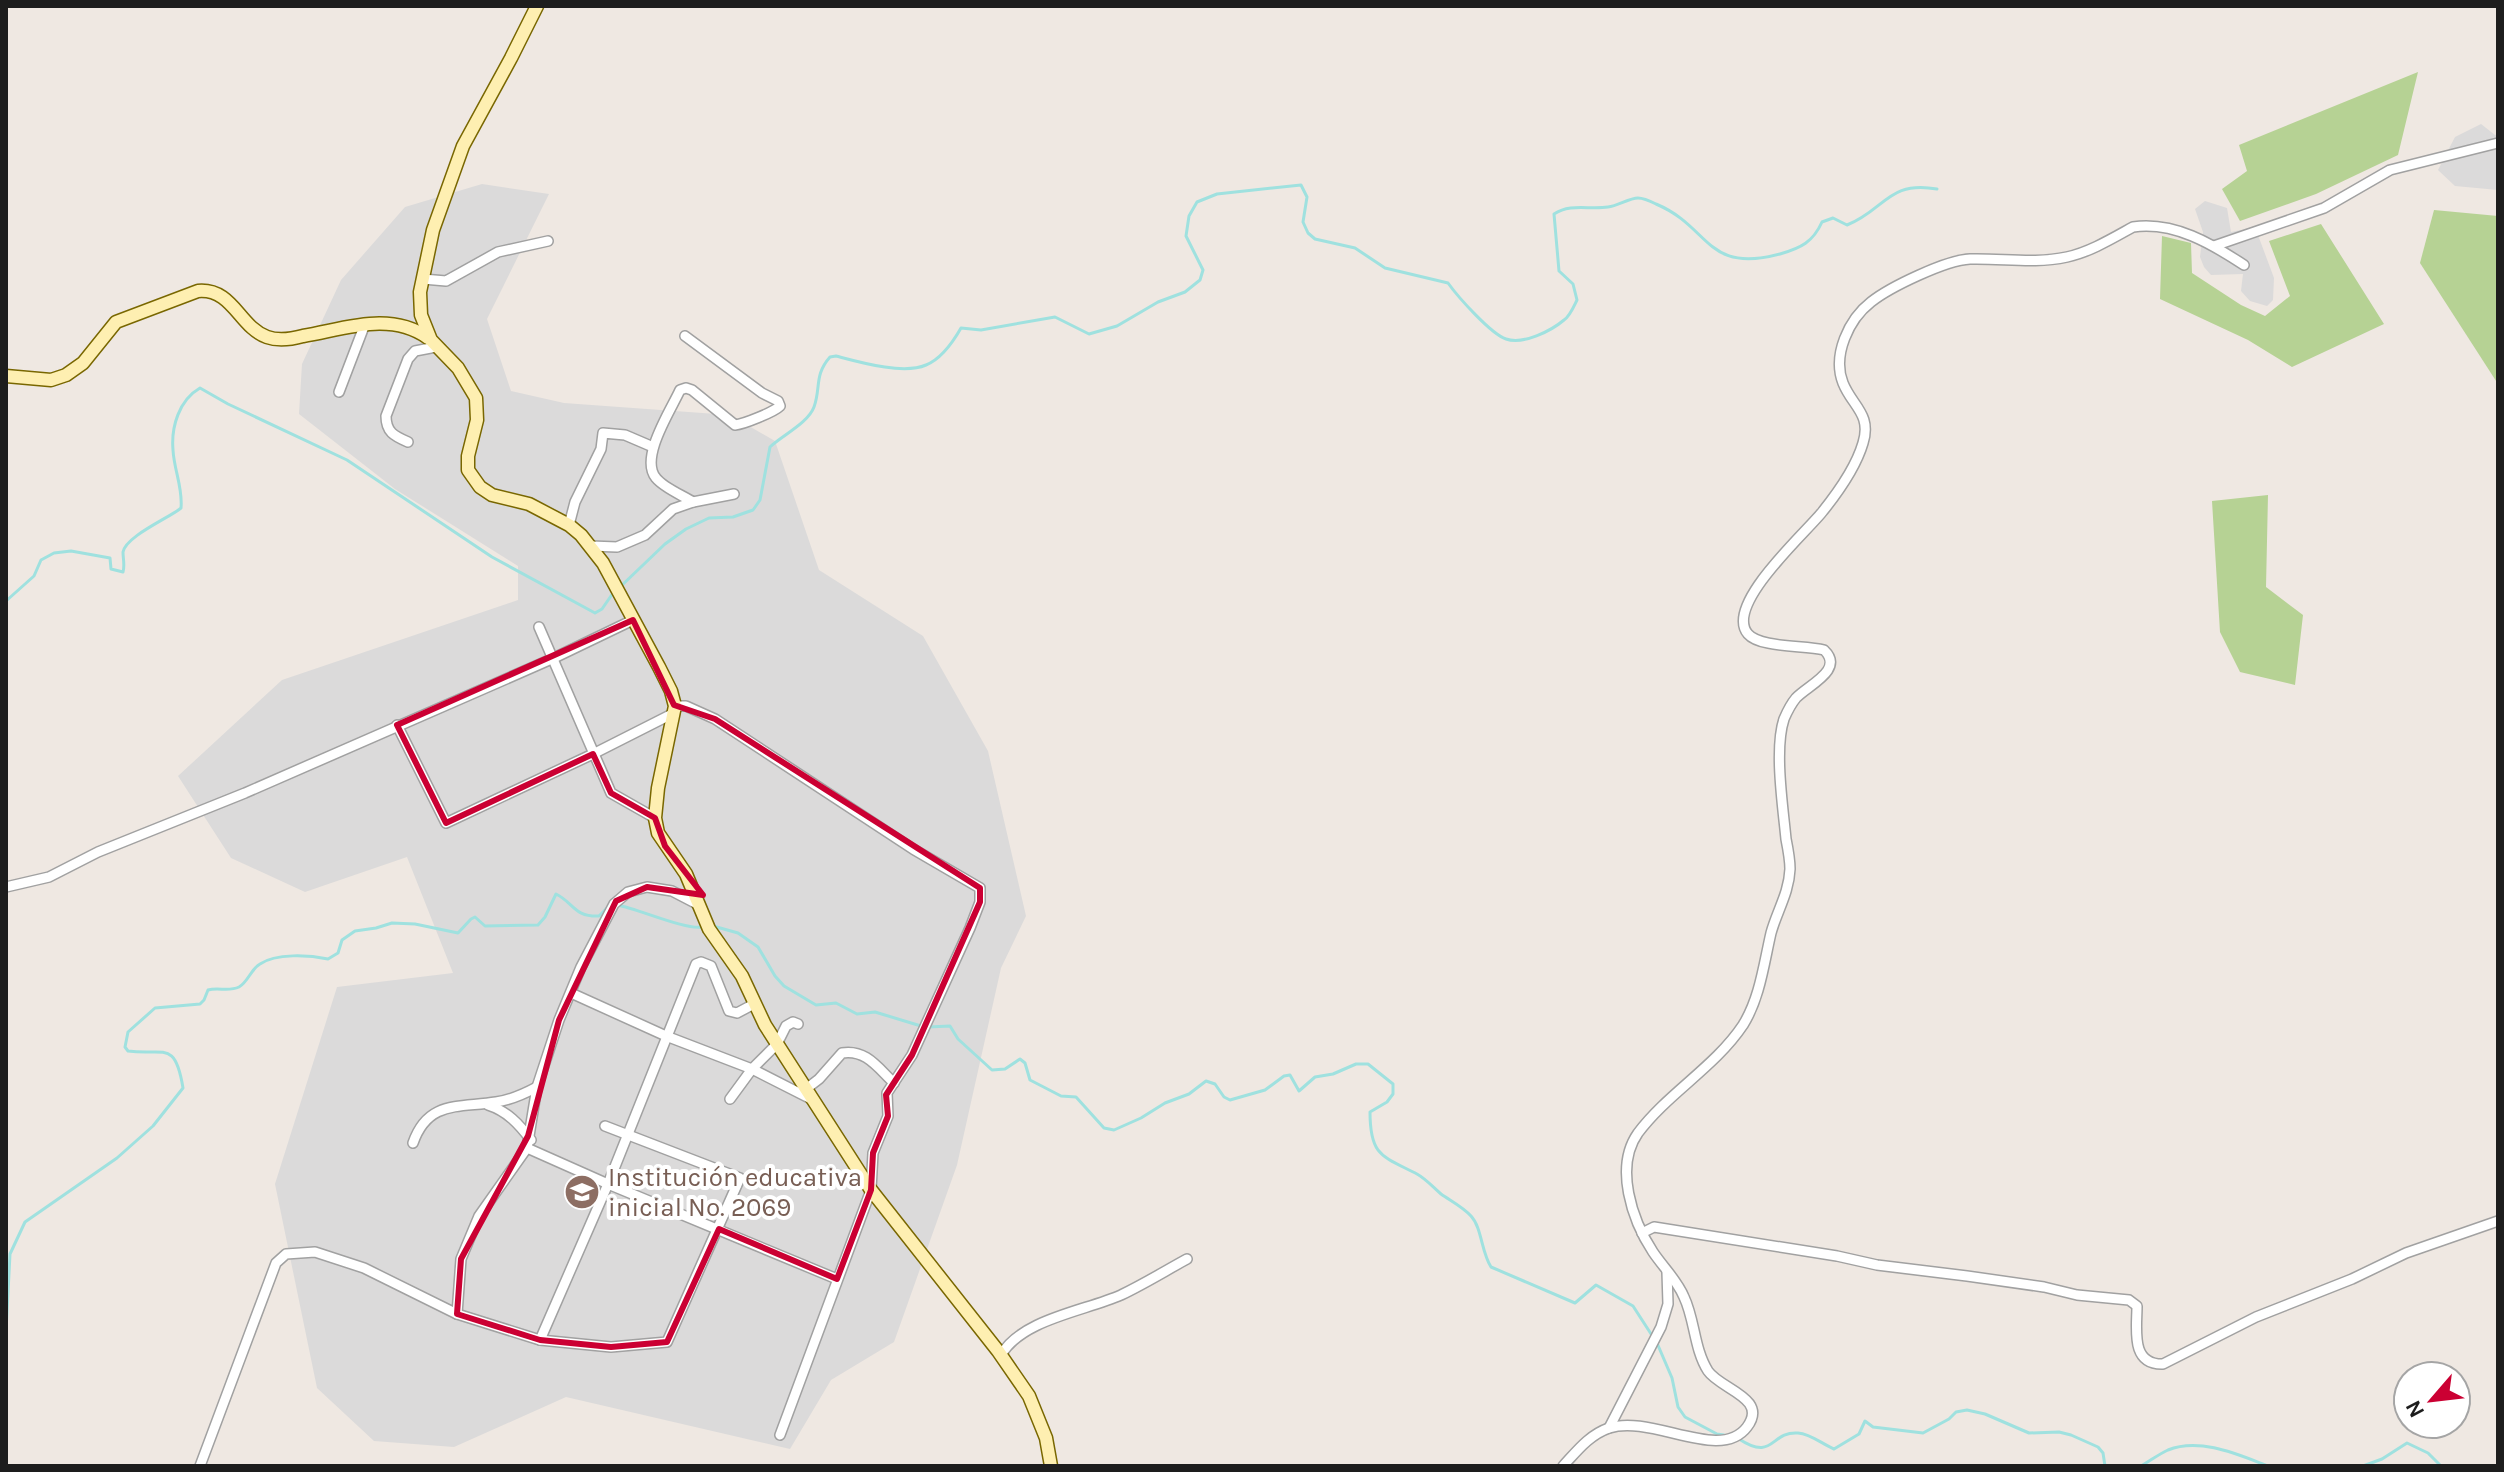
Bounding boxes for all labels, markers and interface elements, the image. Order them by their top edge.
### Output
place label: Institución educativa inicial No. 2069 [608,1162,862,1223]
school or university icon: Institución educativa inicial No. 2069 [563,1173,601,1211]
north arrow [2392,1360,2472,1440]
text: N [2400,1396,2430,1422]

